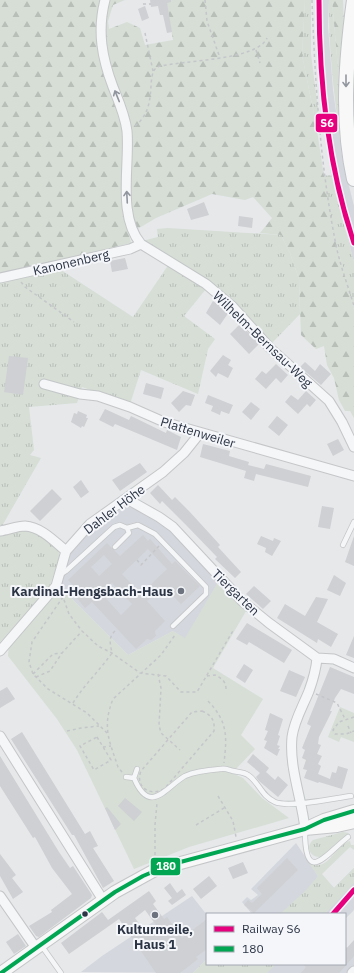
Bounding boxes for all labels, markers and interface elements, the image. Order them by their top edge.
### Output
one-way arrow [342,74,350,87]
one-way arrow [112,90,120,102]
line badge: S6 [315,113,338,133]
text: S6 [320,116,334,130]
one-way arrow [124,191,131,204]
street label: Kanonenberg [31,245,111,279]
street label: Wilhelm-Bernsau-Weg [209,287,316,391]
street label: Plattenweiler [158,413,238,452]
street label: Dahler Höhe [80,481,148,538]
street label: Tiergarten [208,565,263,619]
place label: Kardinal-Hengsbach-Haus [11,583,173,600]
marker: Kardinal-Hengsbach-Haus [176,586,186,596]
line badge: 180 [150,857,181,876]
text: 180 [156,859,176,873]
unlabelled marker [80,909,90,919]
marker: Kulturmeile, Haus 1 [150,910,160,920]
legend [206,913,346,965]
place label: Kulturmeile, Haus 1 [117,921,193,953]
text: Railway S6 [242,921,301,936]
text: 180 [242,941,264,956]

